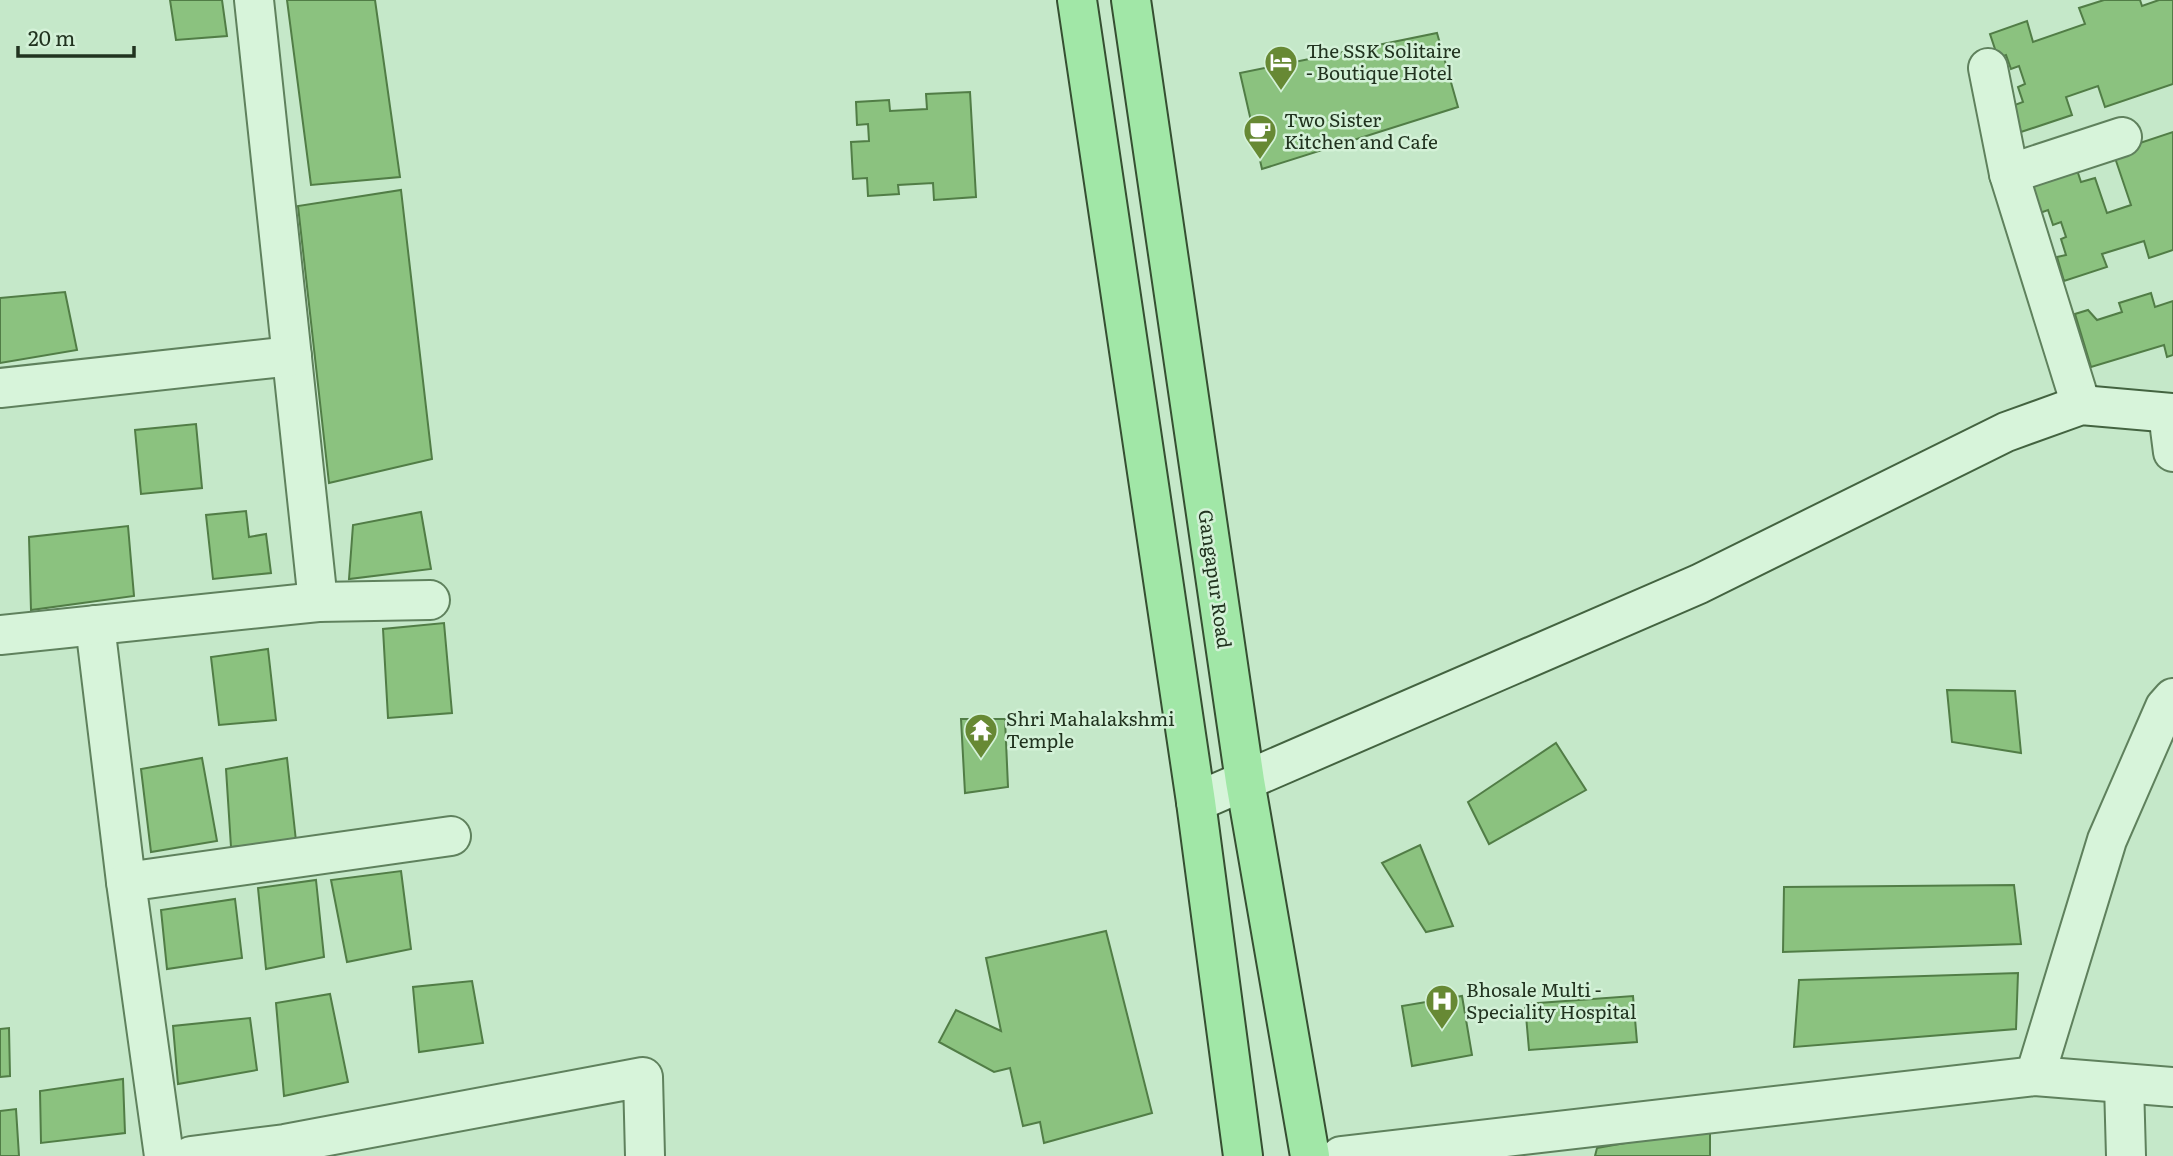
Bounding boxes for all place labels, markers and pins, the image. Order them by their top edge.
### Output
place label: The SSK Solitaire - Boutique Hotel [1306,36,1461,86]
hotel icon: The SSK Solitaire - Boutique Hotel [1262,43,1300,92]
place label: Two Sister Kitchen and Cafe [1284,105,1438,155]
cafe icon: Two Sister Kitchen and Cafe [1241,112,1279,161]
place label: Shri Mahalakshmi Temple [1006,704,1175,754]
temple icon: Shri Mahalakshmi Temple [962,711,1000,760]
place label: Bhosale Multi - Speciality Hospital [1466,975,1636,1025]
hospital icon: Bhosale Multi - Speciality Hospital [1423,982,1461,1031]

